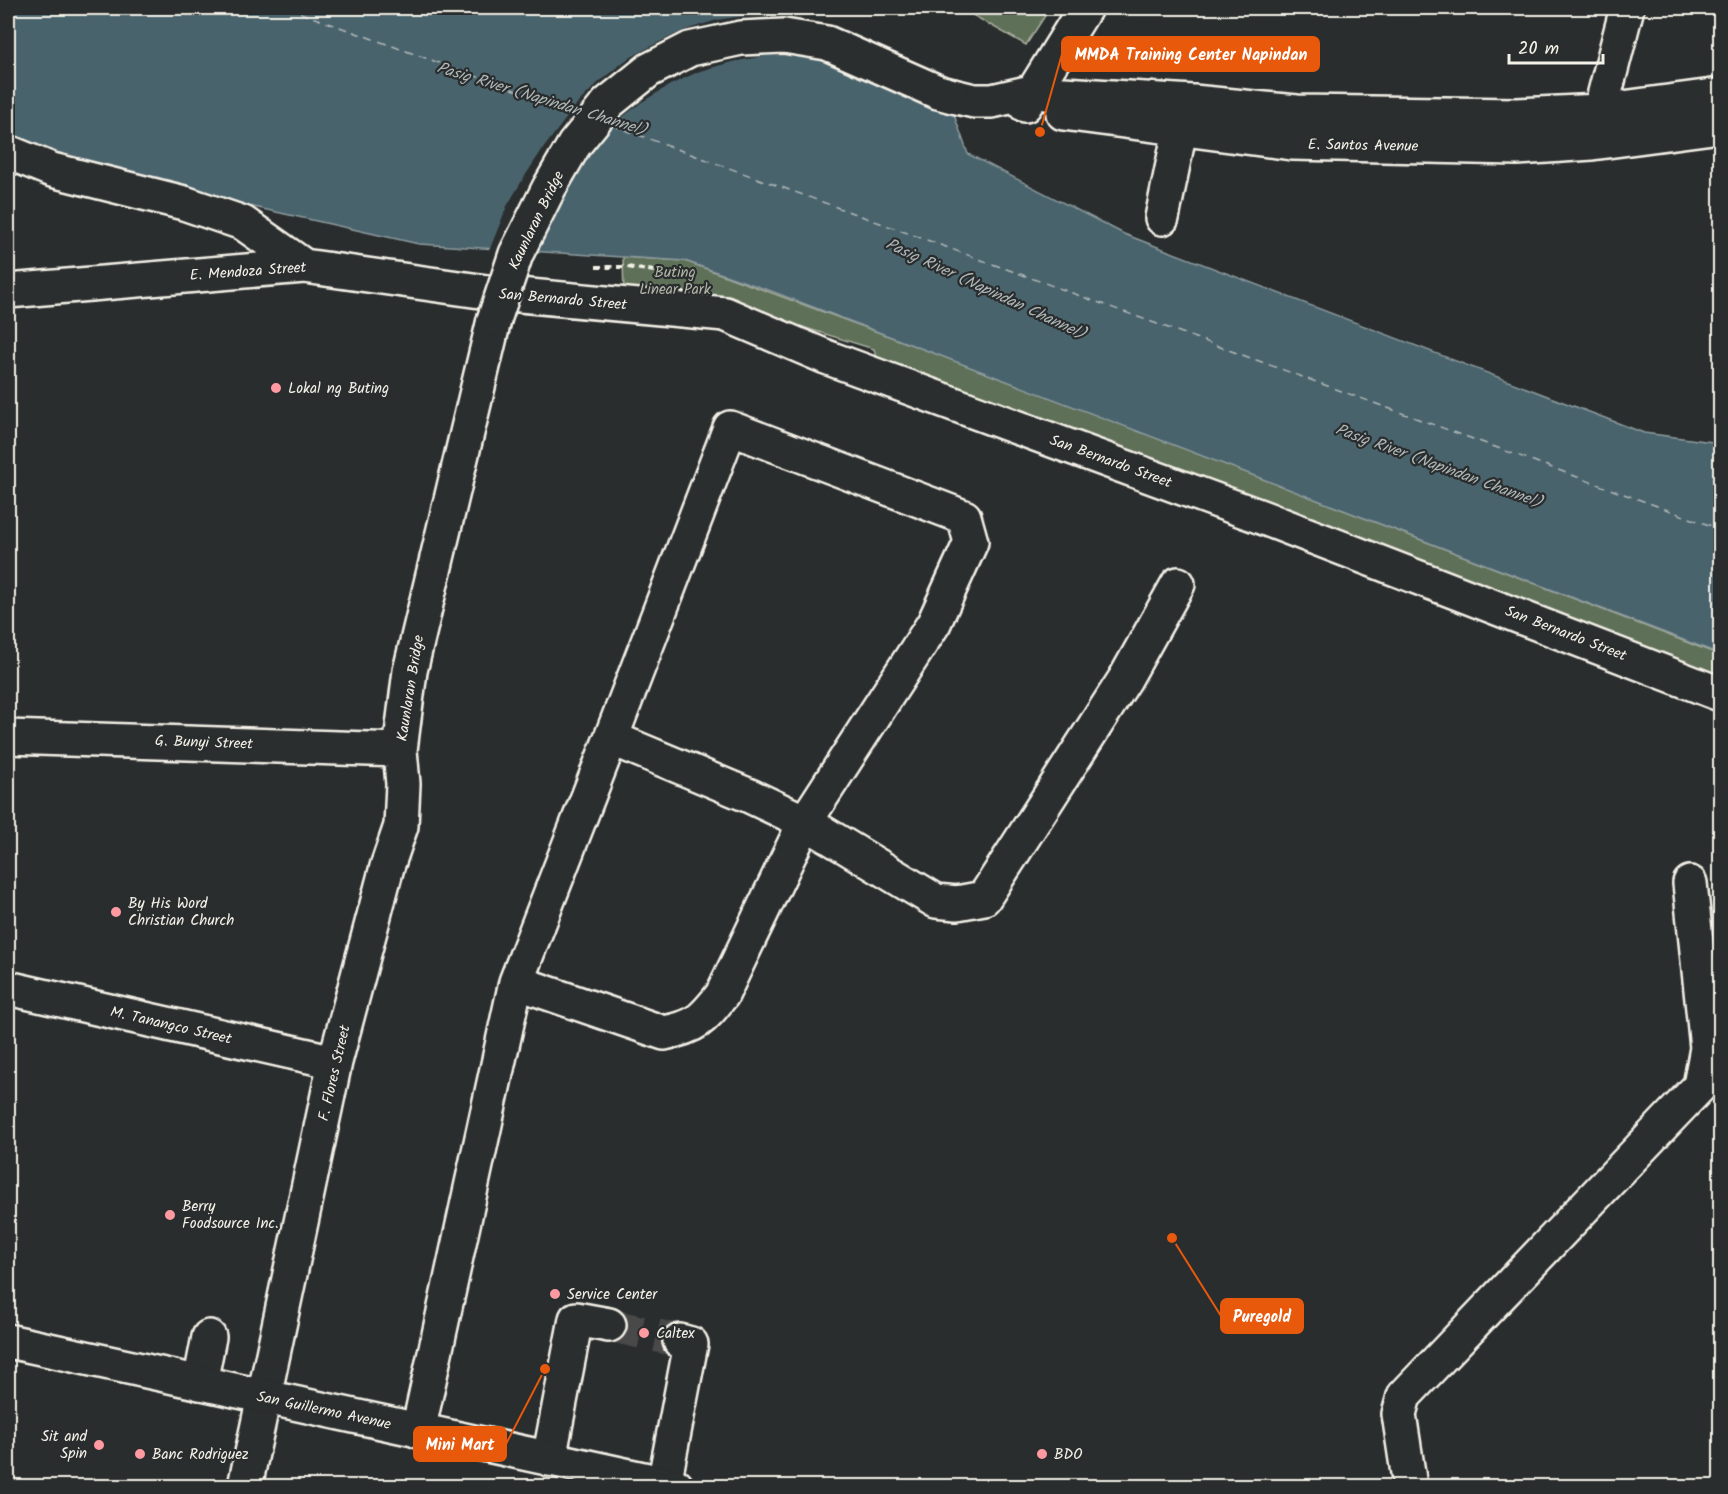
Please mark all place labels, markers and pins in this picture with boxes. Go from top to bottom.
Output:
callout: MMDA Training Center Napindan [1062,37,1319,71]
place label: Lokal ng Buting [288,377,389,401]
marker: Lokal ng Buting [269,381,283,395]
place label: By His Word Christian Church [128,892,234,933]
marker: By His Word Christian Church [109,905,123,919]
place label: Berry Foodsource Inc. [182,1195,279,1236]
marker: Berry Foodsource Inc. [163,1208,177,1222]
place label: Service Center [567,1283,658,1307]
marker: Service Center [548,1287,562,1301]
callout: Puregold [1221,1299,1303,1333]
place label: Caltex [656,1322,695,1346]
marker: Caltex [637,1326,651,1340]
place label: Sit and Spin [41,1425,88,1466]
callout: Mini Mart [414,1427,506,1461]
marker: Sit and Spin [92,1438,106,1452]
place label: Banc Rodriguez [152,1443,249,1467]
place label: BDO [1054,1443,1082,1467]
marker: Banc Rodriguez [133,1447,147,1461]
marker: BDO [1035,1447,1049,1461]

